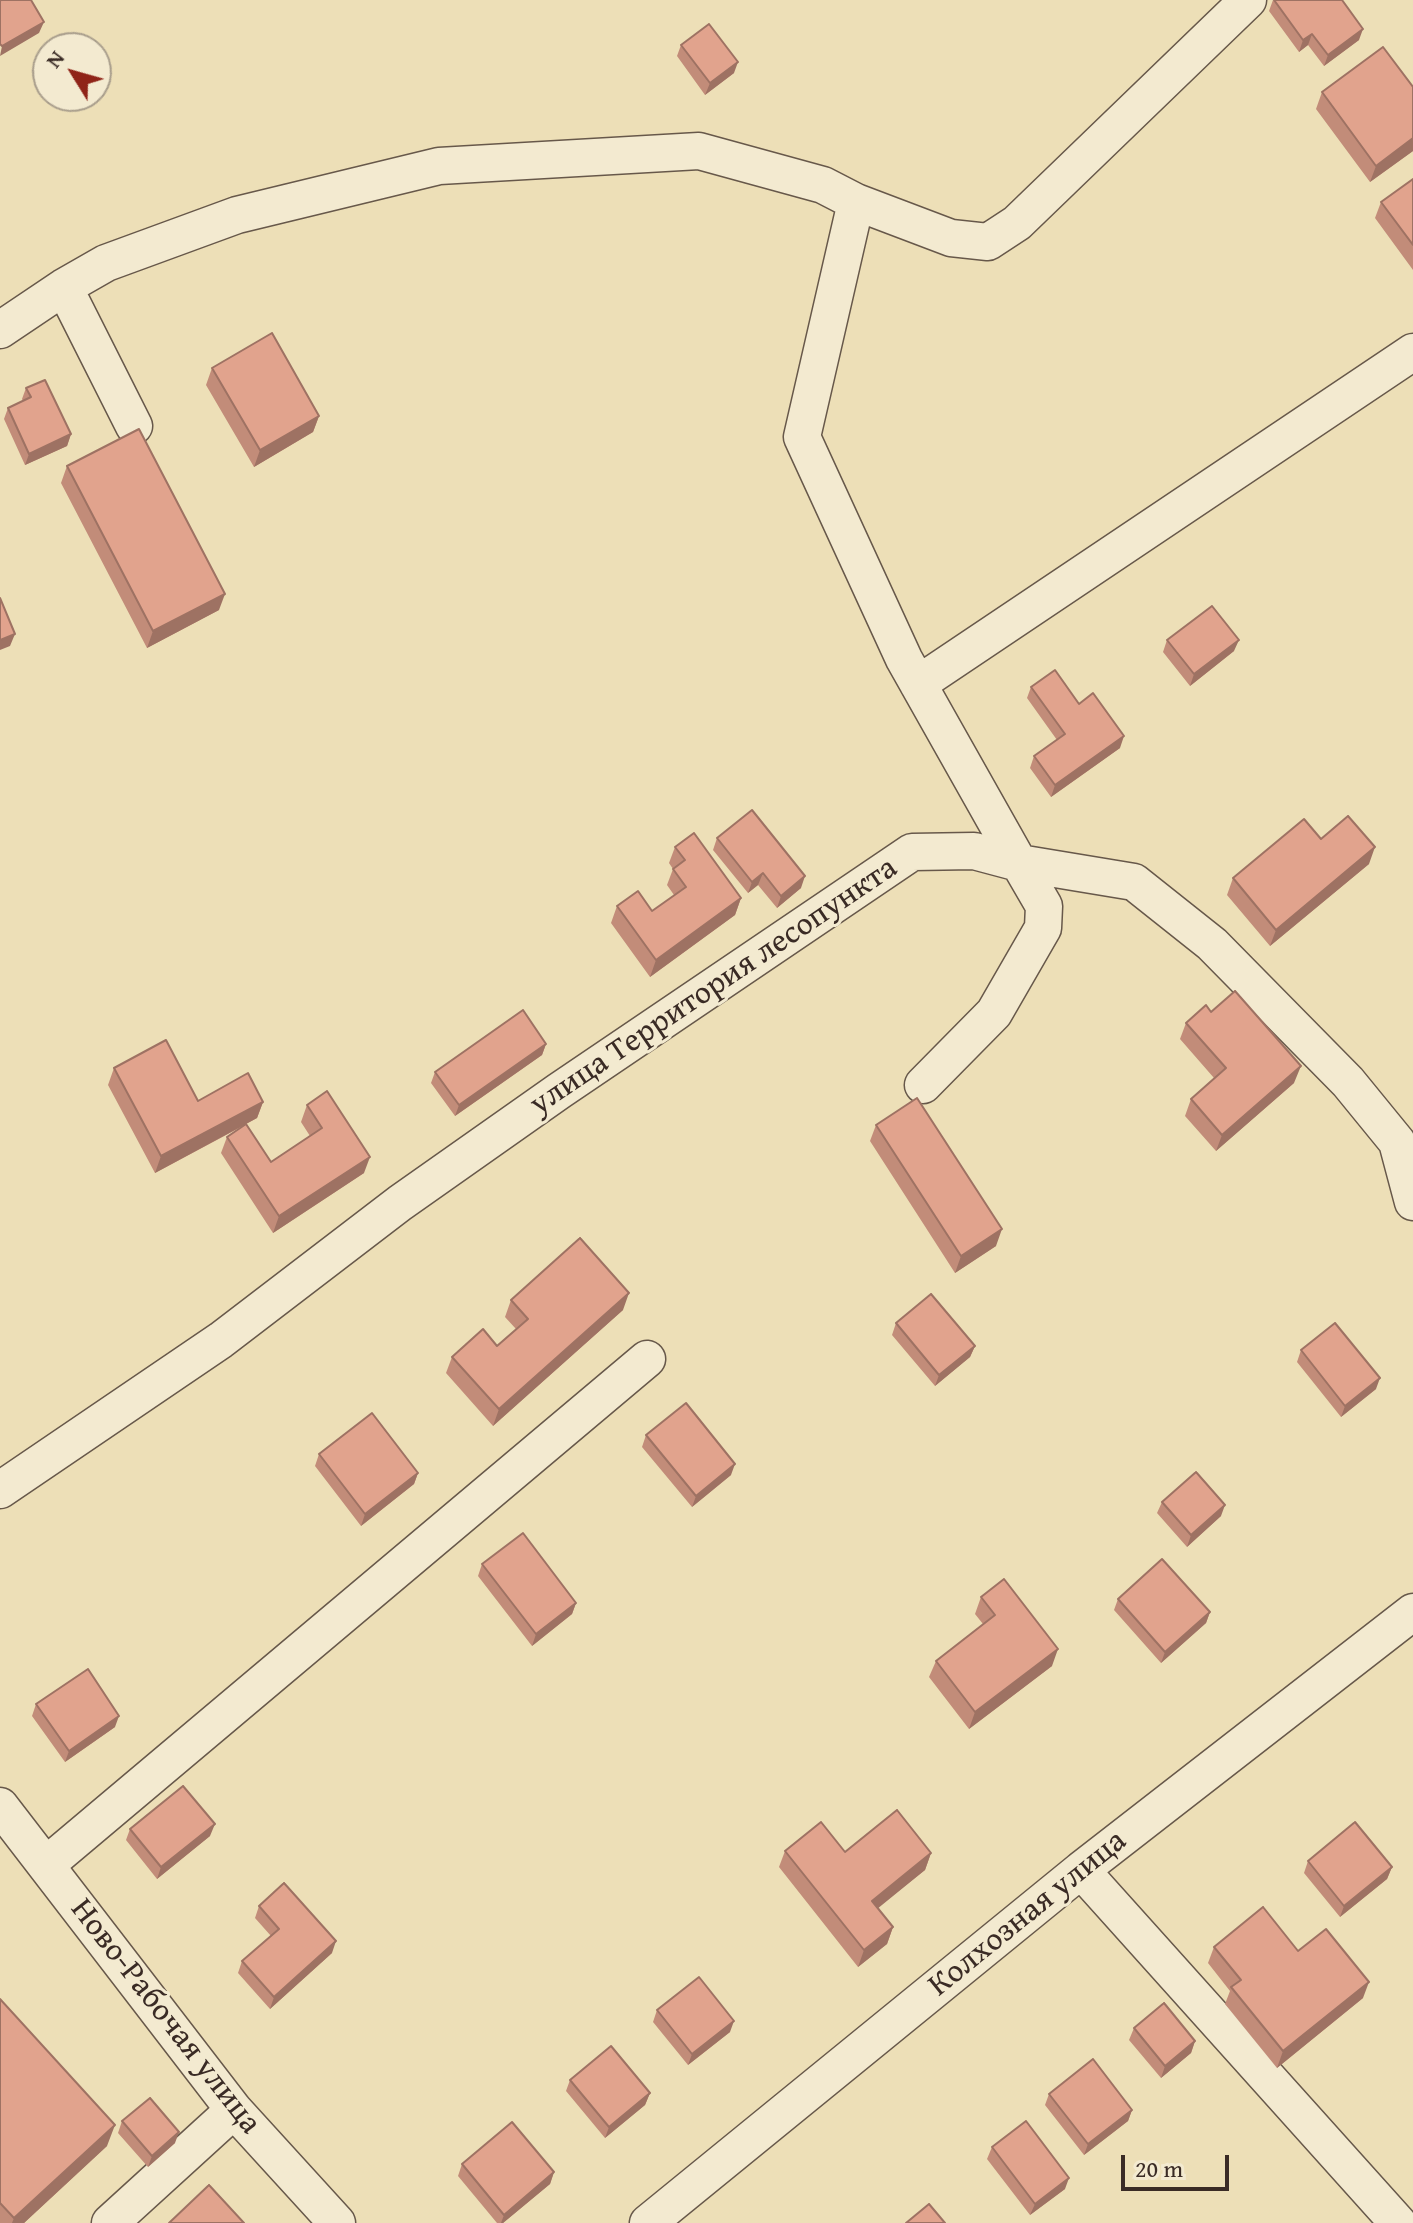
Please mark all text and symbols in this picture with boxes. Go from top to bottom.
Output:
north arrow [32,32,112,112]
text: N [37,43,72,74]
street label: улица Территория лесопункта [523,850,905,1124]
street label: Колхозная улица [921,1822,1135,2006]
street label: Ново-Рабочая улица [61,1892,269,2142]
scale bar [1125,2139,1233,2189]
text: 20 m [1135,2151,1183,2186]

